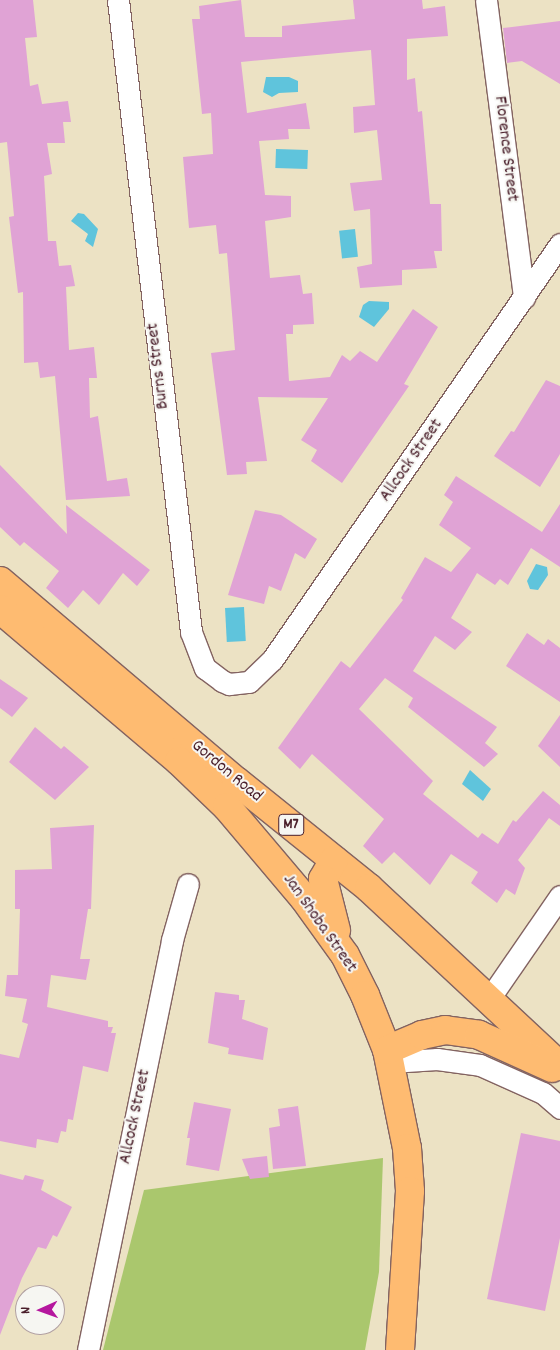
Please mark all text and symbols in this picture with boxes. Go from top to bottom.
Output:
street label: Florence Street [488,95,522,203]
street label: Burns Street [143,322,175,410]
street label: Allcock Street [376,415,448,507]
street label: Gordon Road [186,736,266,808]
road number: M7 [277,812,305,838]
street label: Jan Shoba Street [277,870,361,978]
street label: Allcock Street [115,1068,157,1166]
north arrow [15,1285,65,1335]
text: N [16,1307,36,1314]

